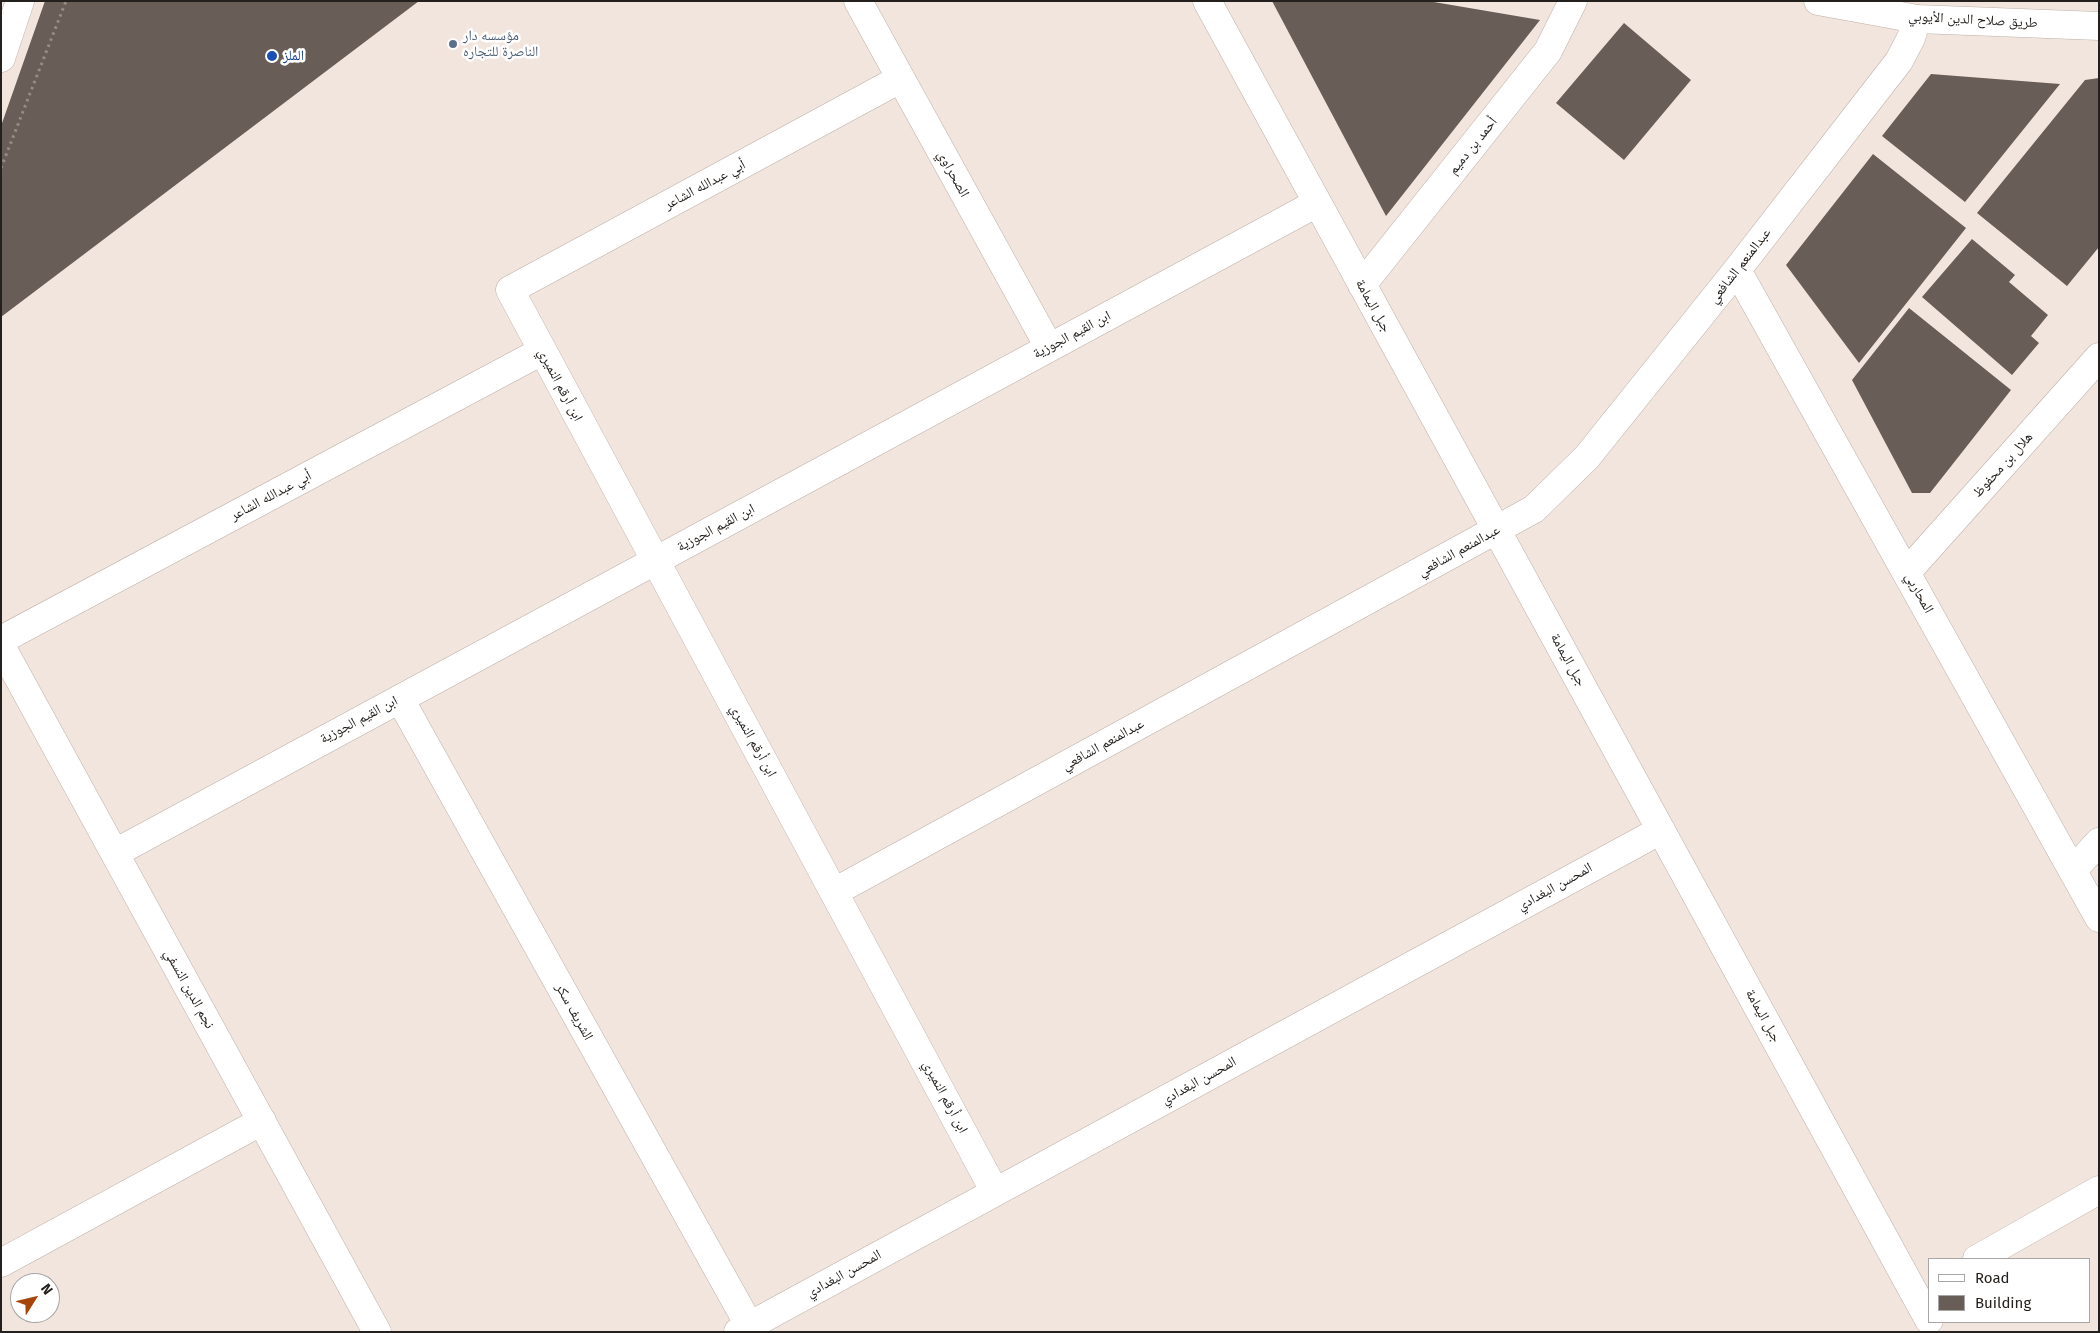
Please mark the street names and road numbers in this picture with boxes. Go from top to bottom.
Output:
street label: طريق صلاح الدين الأيوبي [1908,8,2038,32]
street label: أحمد بن دميم [1445,114,1501,178]
street label: الصحراوي [933,148,973,200]
street label: أبي عبدالله الشاعر [661,156,749,214]
street label: عبدالمنعم الشافعي [1705,225,1775,307]
street label: جبل اليمامة [1352,276,1394,336]
street label: ابن القيم الجوزية [1030,307,1114,363]
street label: ابن أرقم النميري [534,346,586,424]
street label: هلال بن محفوظ [1969,429,2037,501]
street label: أبي عبدالله الشاعر [227,467,315,525]
street label: ابن القيم الجوزية [674,500,758,556]
street label: عبدالمنعم الشافعي [1415,522,1503,580]
street label: المحاربي [1901,570,1937,616]
street label: جبل اليمامة [1547,630,1589,690]
street label: ابن القيم الجوزية [317,692,401,748]
street label: ابن أرقم النميري [726,702,780,780]
street label: عبدالمنعم الشافعي [1059,716,1147,774]
street label: المحسن البغدادي [1515,859,1595,915]
street label: نجم الدين النسفي [160,946,218,1032]
street label: الشريف سكر [552,981,596,1043]
street label: جبل اليمامة [1742,986,1784,1046]
street label: المحسن البغدادي [1159,1053,1239,1109]
street label: ابن أرقم النميري [919,1058,971,1136]
street label: المحسن البغدادي [804,1246,884,1302]

